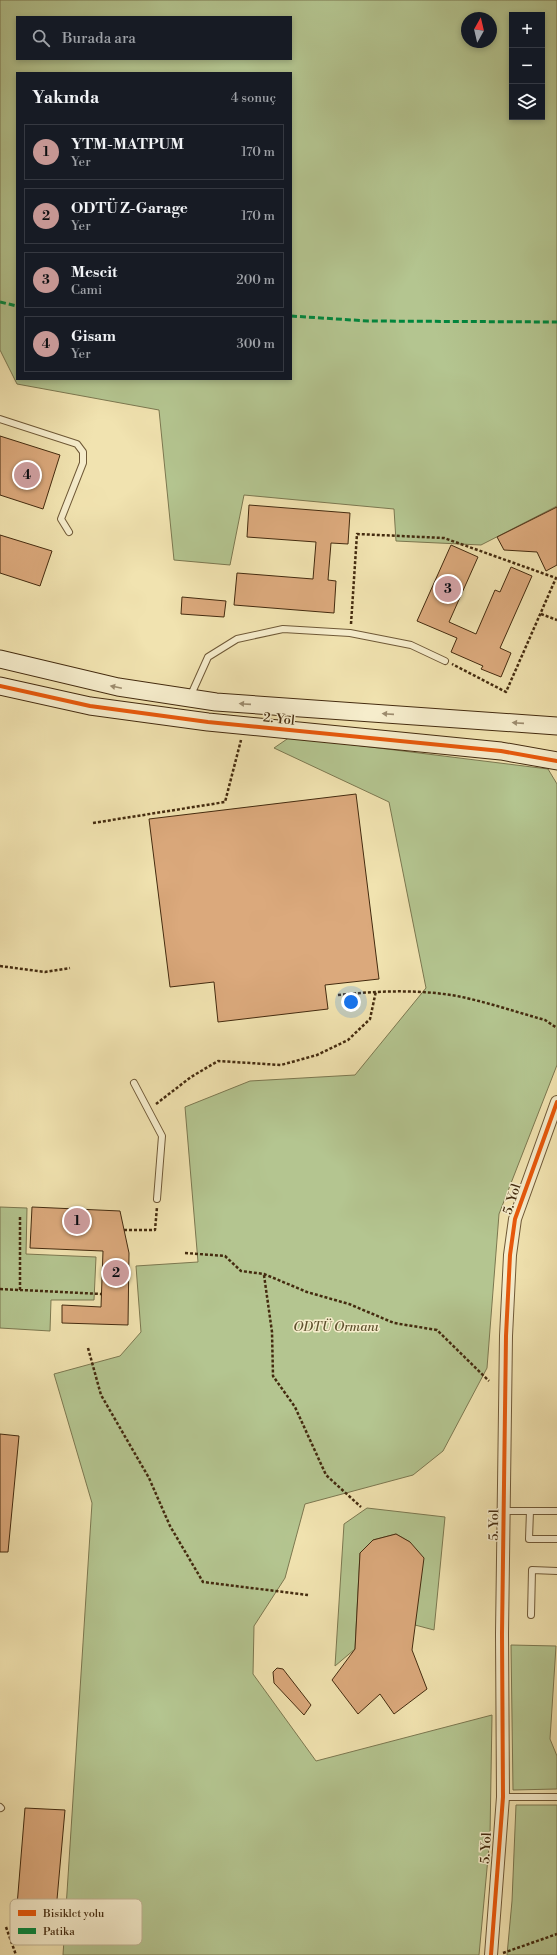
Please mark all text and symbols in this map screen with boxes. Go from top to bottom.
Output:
north arrow [461,12,497,48]
map controls [509,12,545,120]
button: + [509,12,545,48]
search box [16,16,292,60]
icon: search [30,27,52,49]
text: Burada ara [62,29,136,48]
button: − [509,48,545,84]
button: layers [509,84,545,120]
text: Yakında [32,87,99,109]
text: 4 sonuç [231,90,276,106]
text: YTM-MATPUM [71,135,184,154]
text: 1 [43,144,49,160]
text: 170 m [241,144,275,160]
text: Yer [71,154,91,170]
text: ODTÜ Z-Garage [71,199,188,218]
text: 2 [42,208,50,224]
text: 170 m [241,208,275,224]
text: Yer [71,218,91,234]
text: Mescit [71,263,117,282]
text: 3 [42,272,50,288]
text: 200 m [236,272,275,288]
text: Cami [71,282,102,298]
text: Gisam [71,327,116,346]
text: 4 [42,336,50,352]
text: 300 m [237,336,275,352]
text: Yer [71,346,91,362]
pin: 4 [14,460,40,490]
pin: 3 [435,574,461,604]
one-way arrow [110,683,122,689]
one-way arrow [239,701,251,708]
street label: 2. Yol [262,709,296,729]
one-way arrow [382,711,394,718]
one-way arrow [512,720,524,727]
your location [341,992,361,1012]
street label: 5. Yol [500,1181,525,1216]
pin: 1 [64,1206,90,1236]
pin: 2 [103,1258,129,1288]
park label: ODTÜ Ormanı [293,1318,380,1335]
street label: 5. Yol [486,1509,502,1541]
street label: 5. Yol [477,1832,495,1864]
legend [10,1899,142,1945]
text: Bisiklet yolu [42,1907,105,1921]
text: Patika [43,1925,75,1939]

